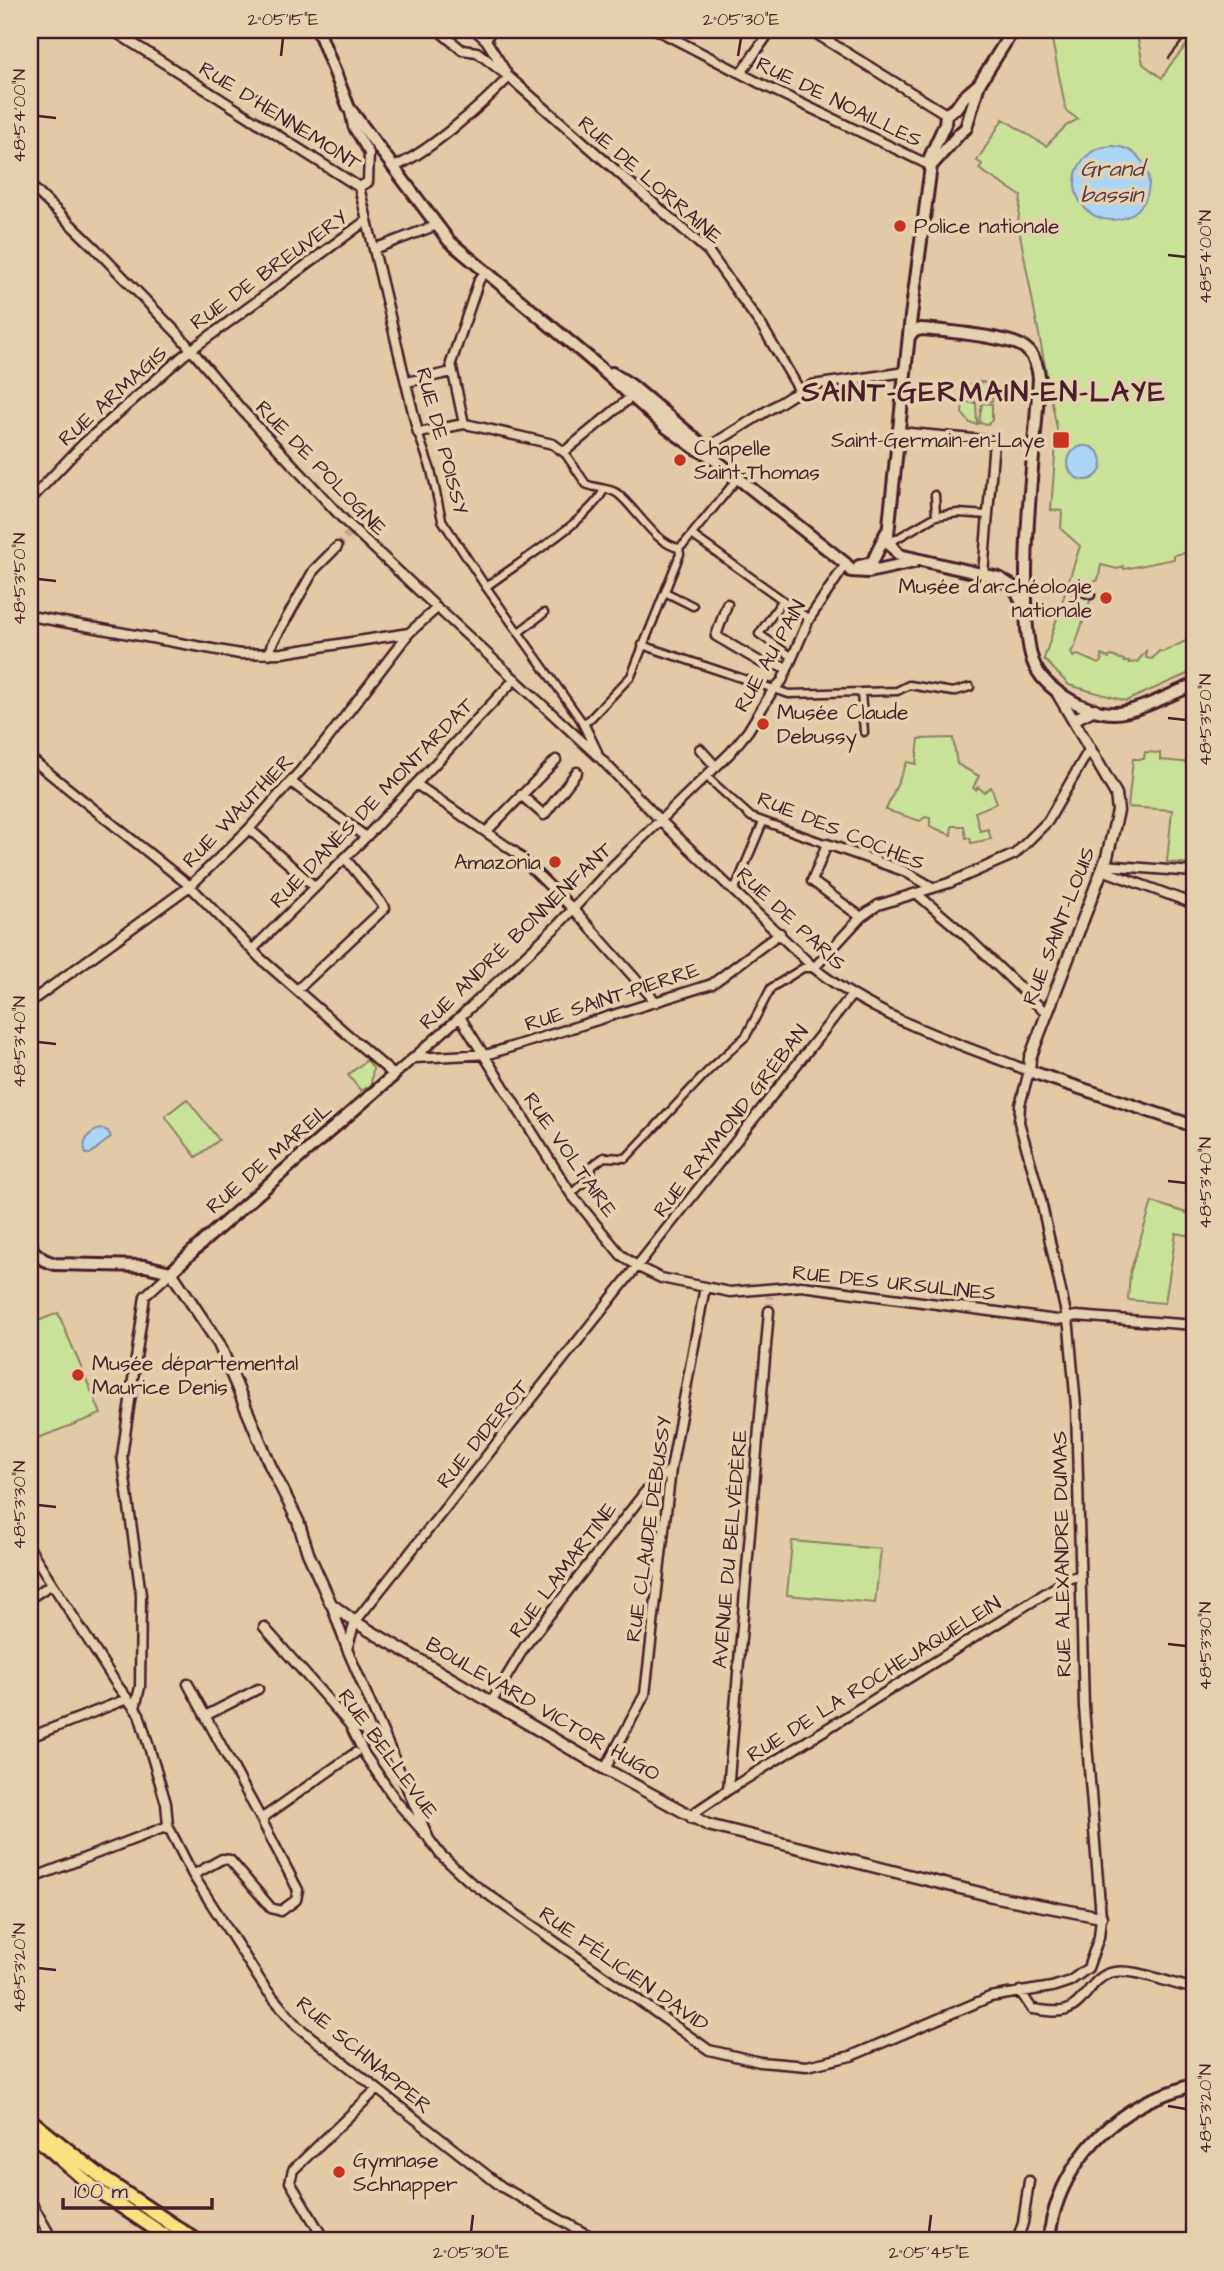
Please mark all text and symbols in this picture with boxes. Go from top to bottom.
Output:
text: 2°05'15"E [247,7,319,32]
text: 2°05'30"E [703,7,780,32]
street label: RUE DE NOAILLES [751,49,927,155]
street label: RUE D'HENNEMONT [193,54,367,178]
text: 48°54'00"N [7,69,32,163]
street label: RUE DE LORRAINE [571,109,729,251]
water label: Grand bassin [1080,153,1148,211]
street label: RUE DE BREUVERY [184,203,354,337]
text: 48°54'00"N [1193,210,1218,304]
place label: Police nationale [914,212,1059,241]
marker: Police nationale [892,218,908,234]
street label: RUE ARMAGIS [52,339,174,453]
street label: RUE DE POISSY [408,364,476,518]
district label: SAINT-GERMAIN-EN-LAYE [800,373,1167,412]
street label: RUE DE POLOGNE [249,394,394,543]
place label: Saint-Germain-en-Laye [831,426,1045,457]
marker: Saint-Germain-en-Laye [1051,430,1071,450]
place label: Chapelle Saint-Thomas [694,434,820,487]
marker: Chapelle Saint-Thomas [672,452,688,468]
text: 48°53'50"N [7,533,32,625]
place label: Musée d’archéologie nationale [899,572,1092,625]
marker: Musée d’archéologie nationale [1098,590,1114,606]
street label: RUE AU PAIN [727,595,813,717]
text: 48°53'50"N [1193,674,1218,766]
street label: RUE DANÈS DE MONTARDAT [263,691,481,915]
place label: Musée Claude Debussy [777,698,908,753]
marker: Musée Claude Debussy [755,716,771,732]
street label: RUE WAUTHIER [176,747,300,875]
street label: RUE DES COCHES [753,784,929,878]
street label: RUE ANDRÉ BONNENFANT [413,835,620,1036]
street label: RUE SAINT-LOUIS [1015,843,1103,1009]
place label: Amazonia [454,848,541,877]
marker: Amazonia [547,854,563,870]
street label: RUE DE PARIS [730,860,852,978]
street label: RUE SAINT-PIERRE [521,955,704,1039]
text: 48°53'40"N [7,996,32,1088]
street label: RUE RAYMOND GRÉBAN [647,1019,815,1223]
street label: RUE VOLTAIRE [516,1087,624,1224]
street label: RUE DE MAREIL [200,1095,338,1221]
text: 48°53'40"N [1193,1137,1218,1229]
street label: RUE DES URSULINES [791,1258,997,1308]
place label: Musée départemental Maurice Denis [92,1349,298,1402]
marker: Musée départemental Maurice Denis [70,1367,86,1383]
street label: RUE DIDEROT [430,1373,537,1495]
street label: RUE CLAUDE DEBUSSY [619,1414,679,1644]
street label: AVENUE DU BELVÉDÈRE [705,1428,755,1670]
street label: RUE ALEXANDRE DUMAS [1045,1431,1079,1677]
text: 48°53'30"N [7,1461,32,1549]
street label: RUE LAMARTINE [502,1496,624,1644]
street label: RUE DE LA ROCHEJAQUELEIN [741,1589,1007,1769]
text: 48°53'30"N [1193,1602,1218,1690]
street label: BOULEVARD VICTOR HUGO [420,1630,666,1788]
street label: RUE BELLEVUE [331,1683,445,1825]
street label: RUE FÉLICIEN DAVID [533,1899,715,2039]
text: 48°53'20"N [7,1923,32,2013]
street label: RUE SCHNAPPER [290,1989,438,2121]
text: 48°53'20"N [1193,2064,1218,2154]
place label: Gymnase Schnapper [353,2146,458,2200]
marker: Gymnase Schnapper [331,2164,347,2180]
scale bar [63,2166,212,2210]
text: 100 m [74,2177,129,2206]
text: 2°05'30"E [433,2240,510,2265]
text: 2°05'45"E [888,2240,970,2265]

